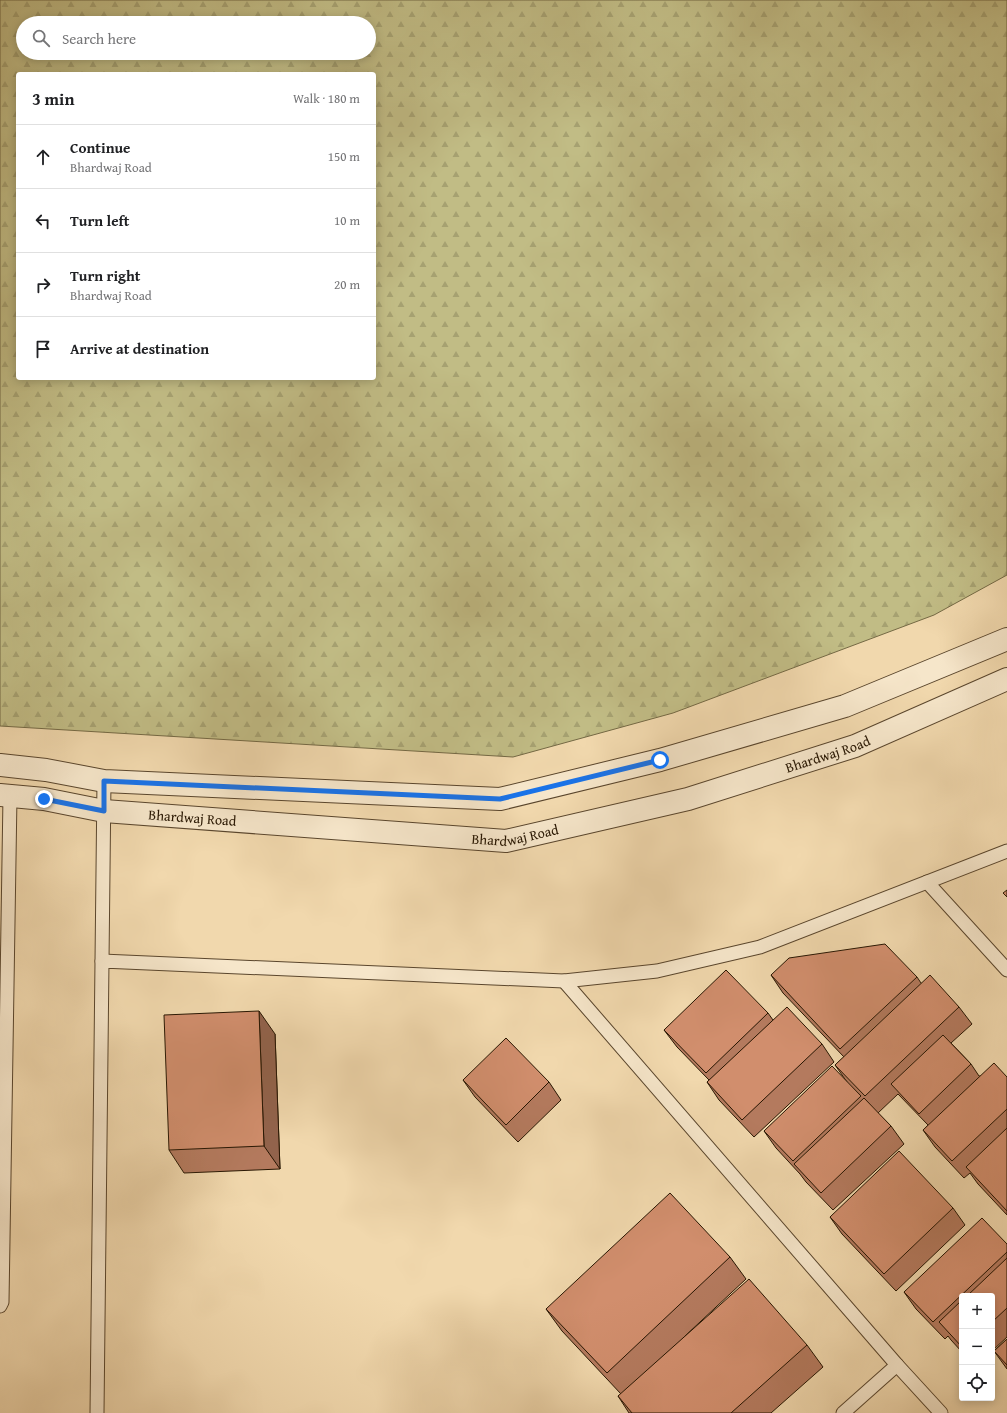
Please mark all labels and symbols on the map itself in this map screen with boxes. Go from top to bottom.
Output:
street label: Bhardwaj Road [783,730,874,777]
route start [651,751,669,769]
route end [35,790,53,808]
street label: Bhardwaj Road [148,804,238,831]
street label: Bhardwaj Road [471,819,561,851]

